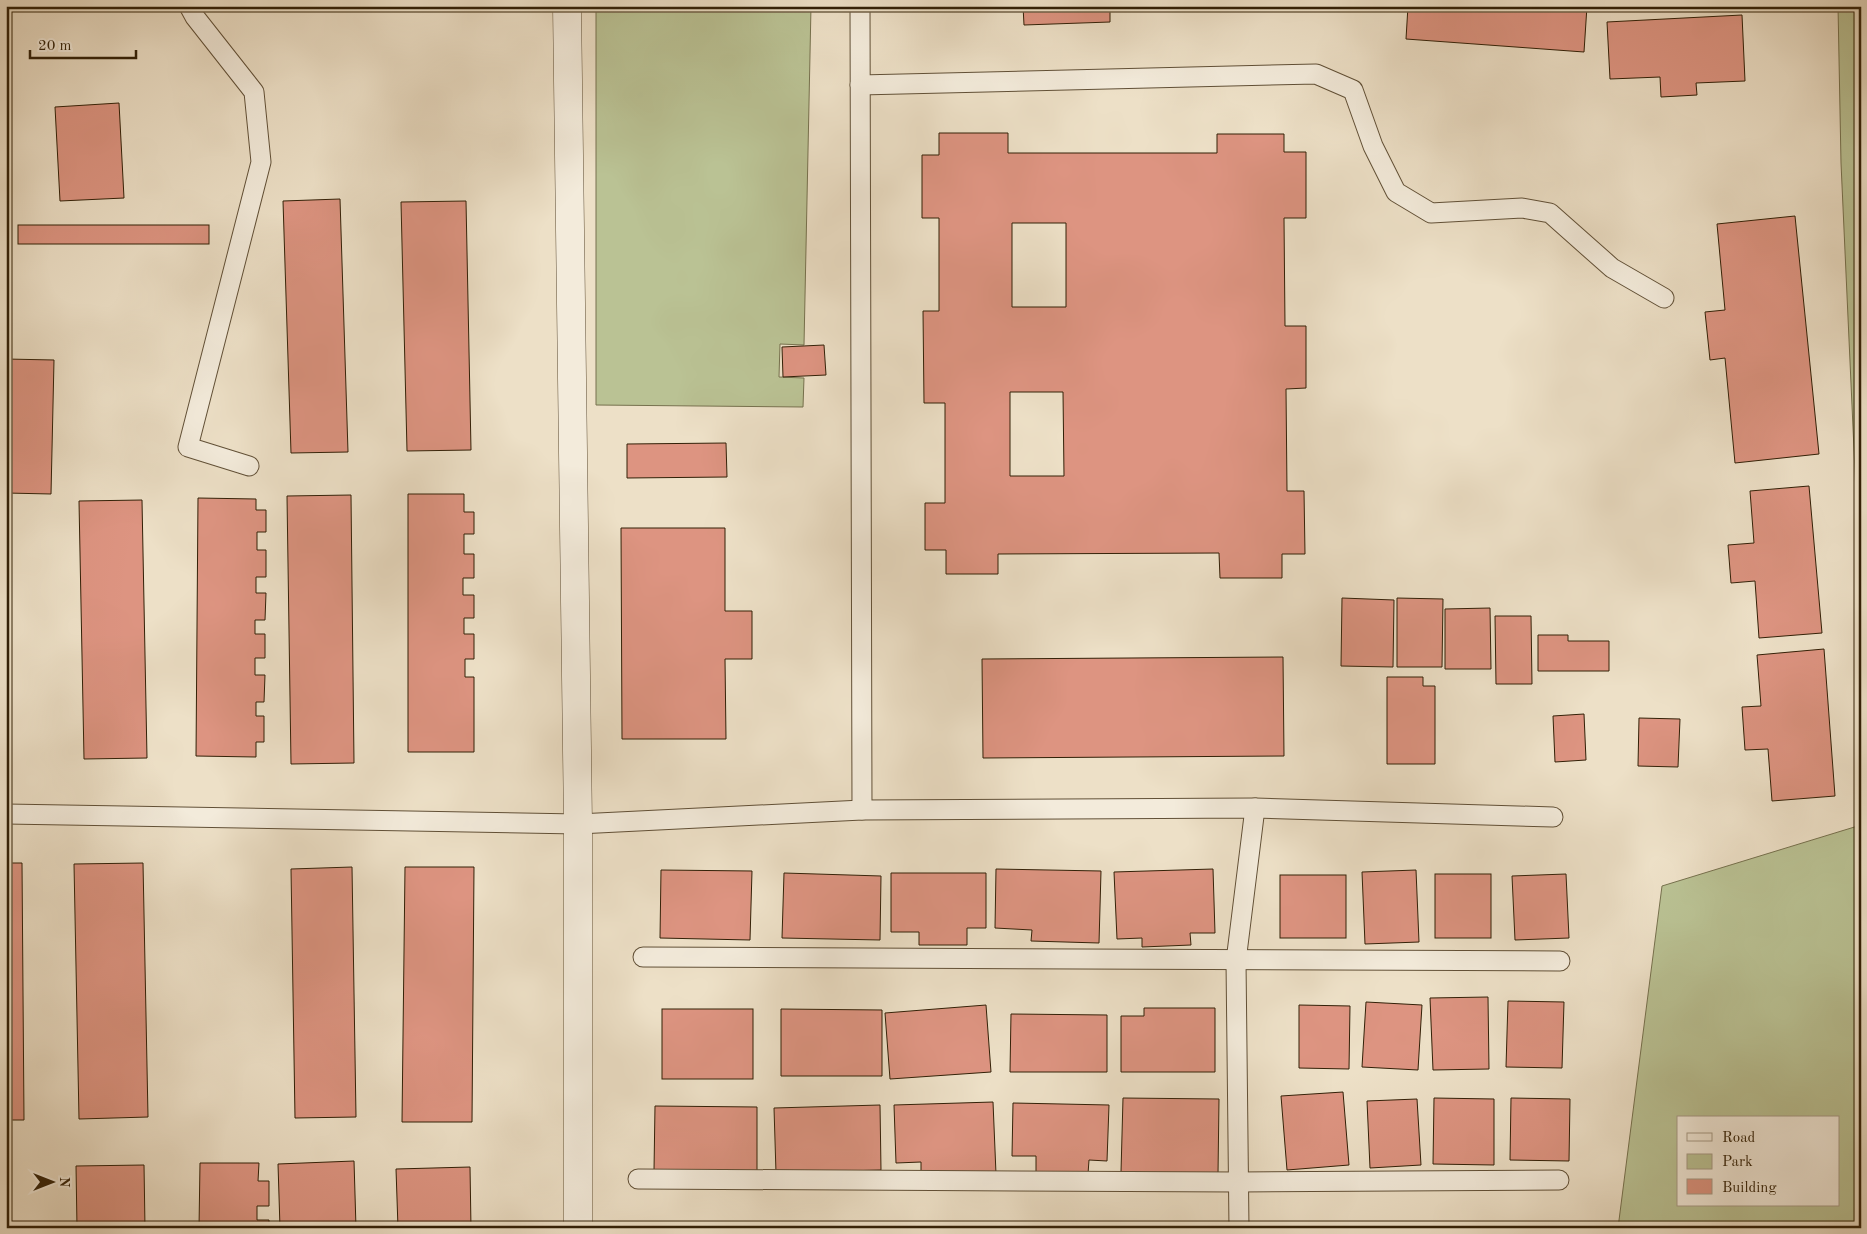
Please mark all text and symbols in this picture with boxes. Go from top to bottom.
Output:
scale bar [30,28,136,60]
text: 20 m [38,39,72,54]
legend [1677,1116,1840,1206]
text: Road [1722,1131,1756,1146]
text: Park [1722,1155,1753,1170]
north arrow [28,1156,78,1206]
text: N [57,1177,71,1188]
text: Building [1722,1181,1777,1196]

